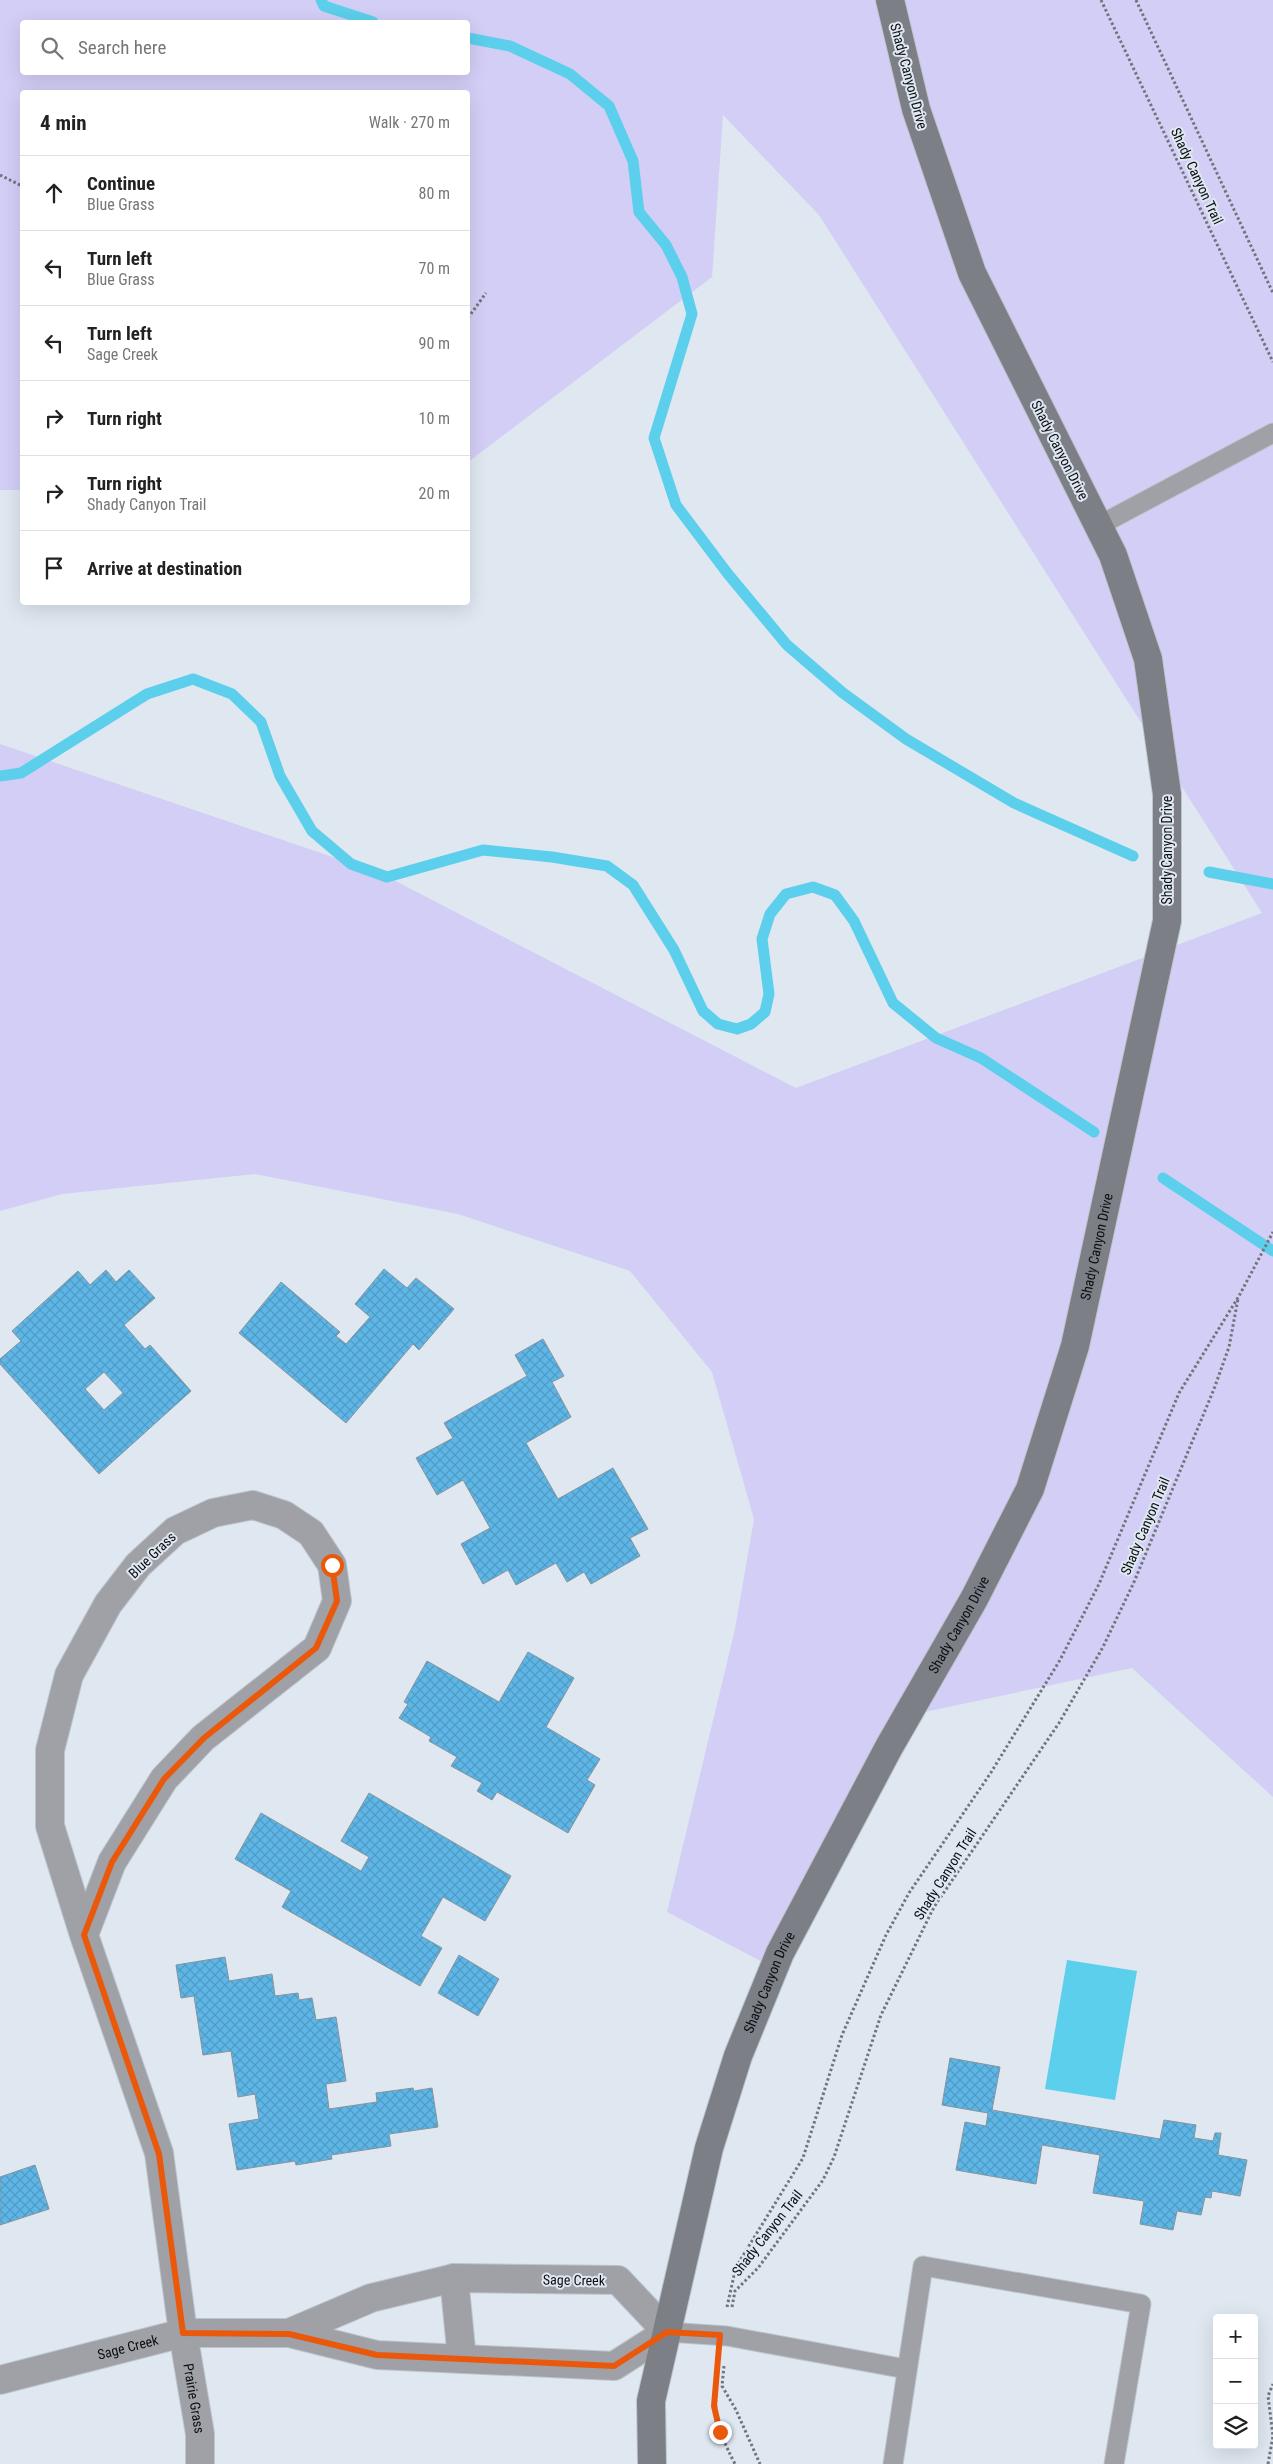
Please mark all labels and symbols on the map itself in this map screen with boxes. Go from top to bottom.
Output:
street label: Shady Canyon Drive [887,21,931,131]
street label: Shady Canyon Trail [1168,125,1226,227]
street label: Shady Canyon Drive [1028,398,1092,502]
street label: Shady Canyon Drive [1159,795,1175,904]
street label: Shady Canyon Drive [1077,1191,1116,1302]
street label: Shady Canyon Trail [1117,1475,1173,1577]
street label: Blue Grass [125,1529,179,1581]
route start [321,1554,344,1577]
street label: Shady Canyon Drive [925,1573,992,1676]
street label: Shady Canyon Trail [911,1825,979,1923]
street label: Shady Canyon Drive [740,1928,798,2035]
street label: Shady Canyon Trail [729,2187,805,2279]
street label: Sage Creek [543,2271,606,2289]
street label: Sage Creek [96,2332,161,2363]
street label: Prairie Grass [180,2362,208,2435]
route end [709,2421,732,2444]

